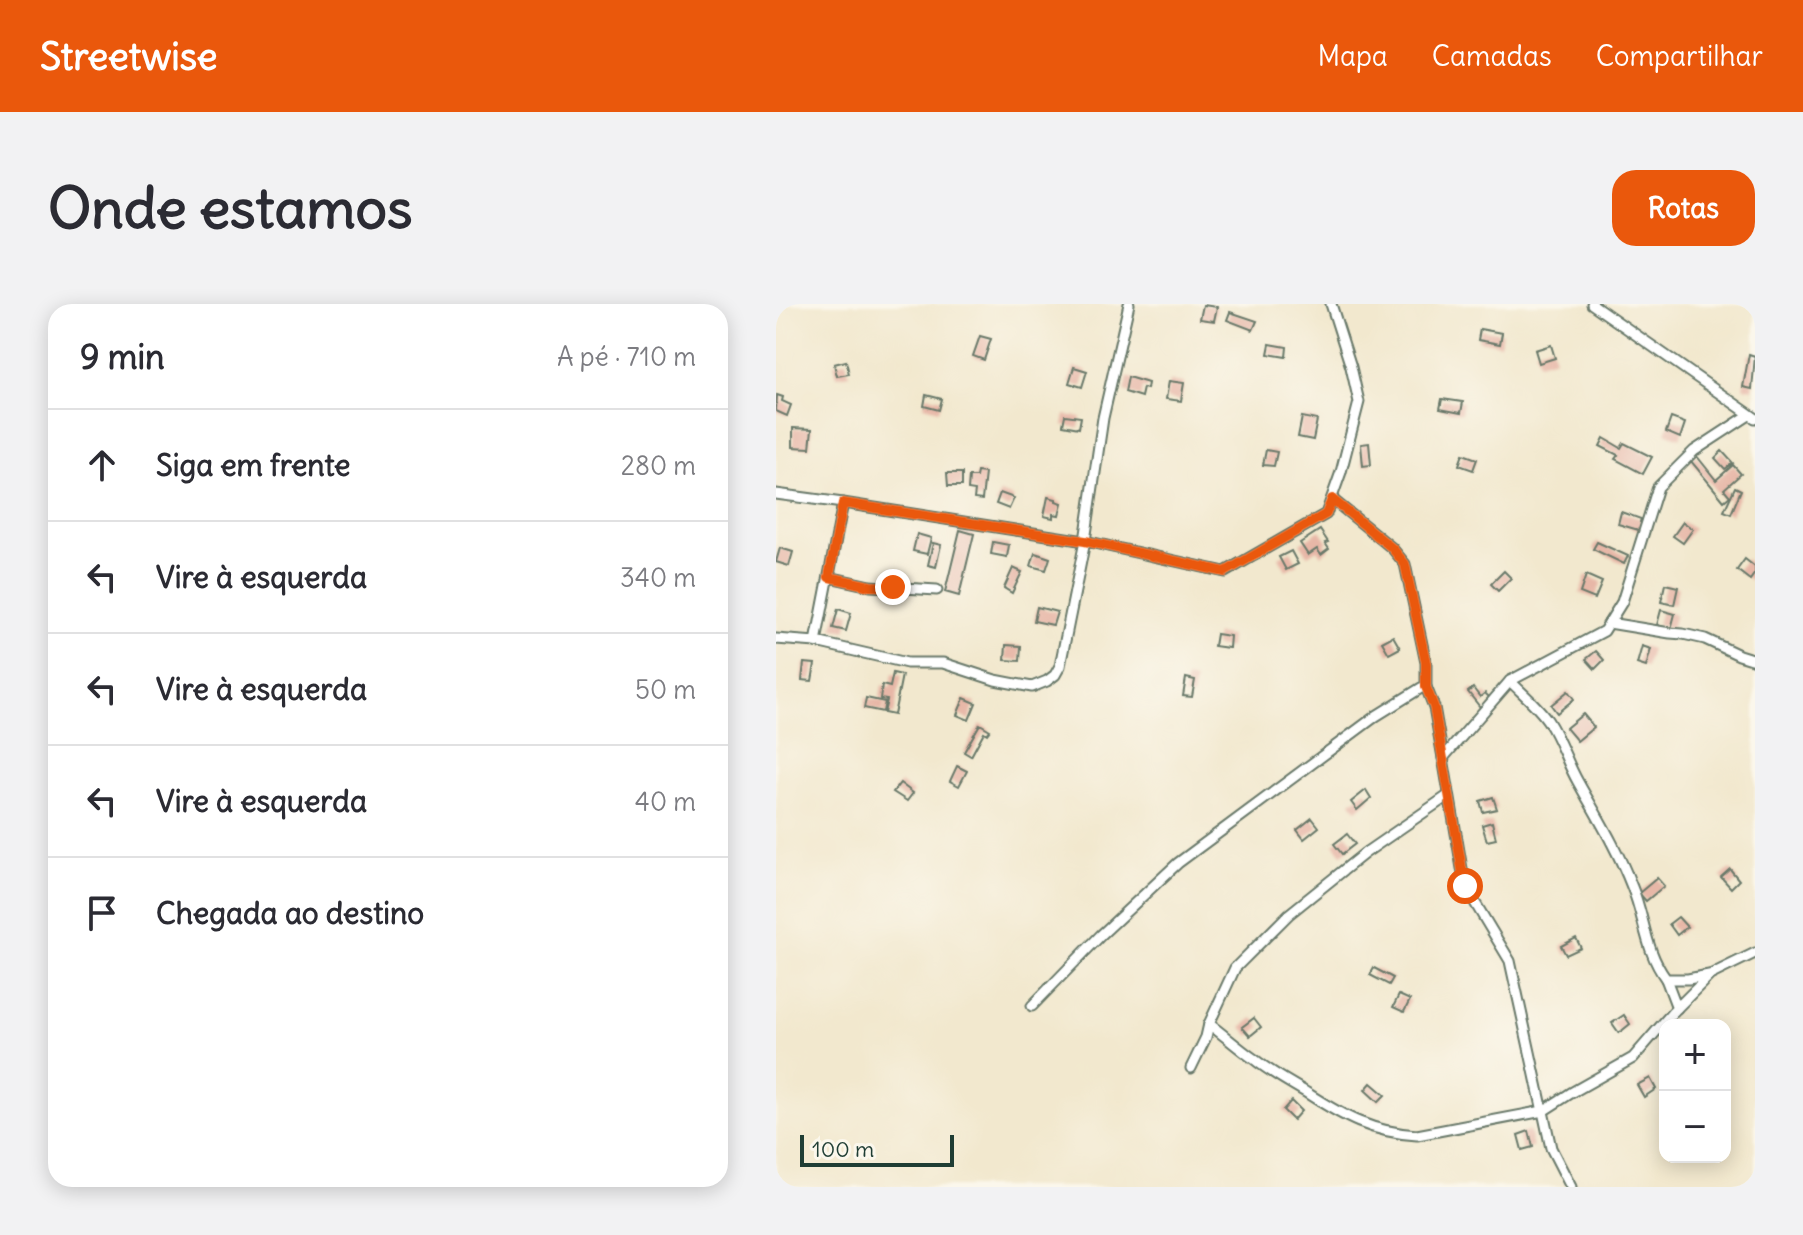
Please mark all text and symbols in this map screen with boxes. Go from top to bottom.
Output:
text: Streetwise [40,33,218,80]
text: Mapa [1317,38,1388,74]
text: Camadas [1432,38,1552,74]
text: Compartilhar [1596,38,1763,74]
button: Rotas [1612,170,1755,246]
text: Onde estamos [48,173,413,243]
text: 9 min [80,335,165,378]
text: A pé · 710 m [557,340,696,373]
icon: ahead [80,443,124,487]
text: Siga em frente [156,446,350,484]
text: 280 m [621,449,696,482]
icon: left [80,555,124,599]
text: Vire à esquerda [156,558,367,596]
text: 340 m [620,561,696,594]
route end [875,569,911,605]
icon: left [80,667,124,711]
text: Vire à esquerda [156,670,367,708]
text: 50 m [635,673,696,706]
icon: left [80,779,124,823]
text: Vire à esquerda [156,782,367,820]
text: 40 m [635,785,696,818]
route start [1447,868,1483,904]
icon: arrive [80,891,124,935]
text: Chegada ao destino [156,894,424,932]
map controls [1659,1019,1731,1163]
button: + [1659,1019,1731,1091]
button: − [1659,1091,1731,1163]
scale bar [800,1131,954,1167]
text: 100 m [812,1135,874,1163]

